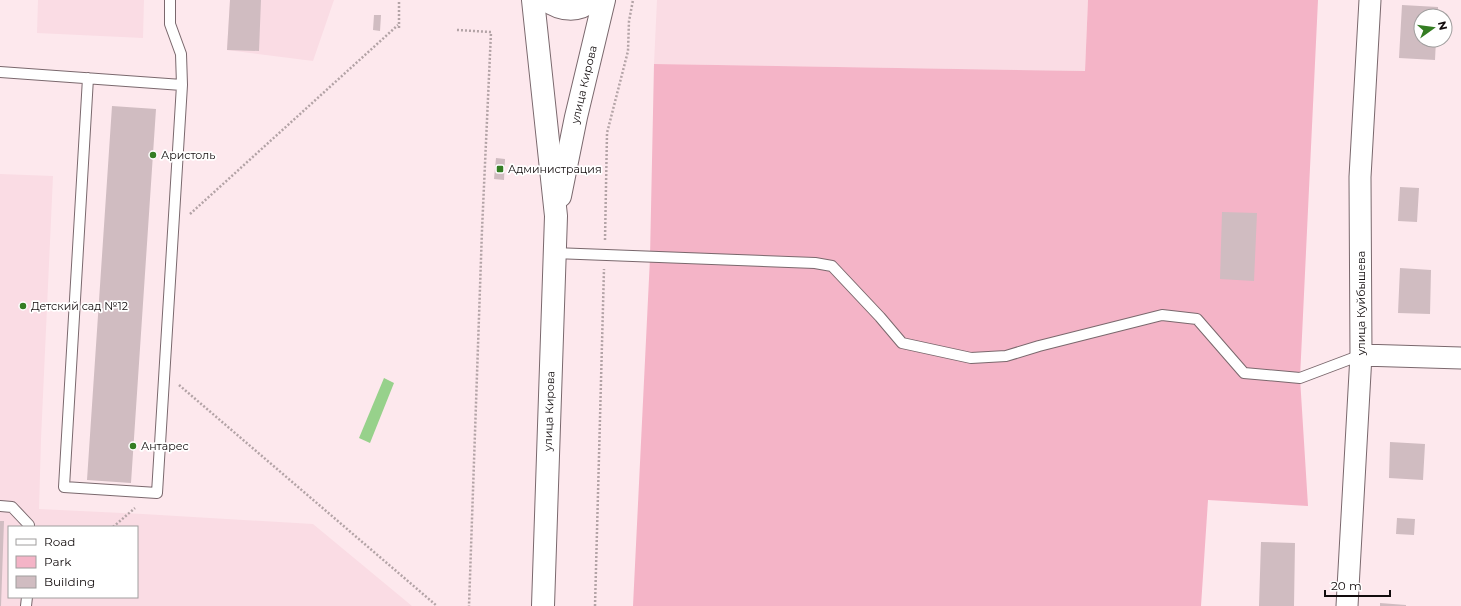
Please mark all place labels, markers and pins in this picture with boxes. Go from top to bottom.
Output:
place label: Аристоль [161,148,215,162]
marker: Аристоль [148,150,158,160]
place label: Администрация [508,162,602,176]
marker: Администрация [495,164,505,174]
place label: Детский сад №12 [31,299,128,313]
marker: Детский сад №12 [18,301,28,311]
place label: Антарес [141,439,189,453]
marker: Антарес [128,441,138,451]

